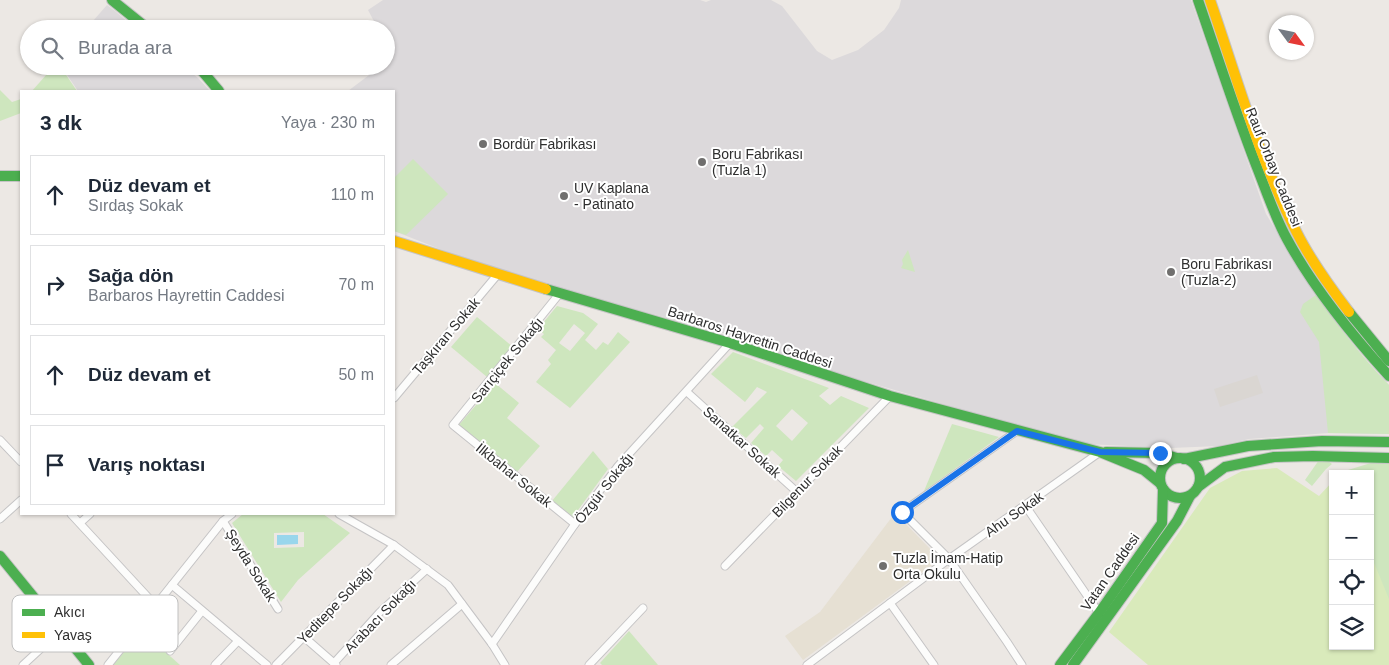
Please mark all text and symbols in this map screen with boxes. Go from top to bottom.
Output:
north arrow [1269,15,1314,60]
search box [20,20,395,75]
icon: search [38,34,66,62]
text: Burada ara [78,37,172,58]
street label: Rauf Orbay Caddesi [1243,105,1305,229]
text: 3 dk [40,111,82,134]
text: Yaya · 230 m [281,114,375,131]
place label: Bordür Fabrikası [493,136,596,152]
marker: Bordür Fabrikası [477,138,489,150]
place label: Boru Fabrikası (Tuzla 1) [712,146,803,178]
marker: Boru Fabrikası (Tuzla 1) [696,156,708,168]
text: Düz devam et [88,175,210,196]
place label: UV Kaplana - Patinato [574,180,649,212]
icon: ahead [41,181,69,209]
text: 110 m [331,186,374,203]
marker: UV Kaplana - Patinato [558,190,570,202]
text: Sırdaş Sokak [88,197,183,214]
place label: Boru Fabrikası (Tuzla-2) [1181,256,1272,288]
text: Sağa dön [88,265,174,286]
marker: Boru Fabrikası (Tuzla-2) [1165,266,1177,278]
icon: right [41,271,69,299]
text: 70 m [338,276,374,293]
text: Barbaros Hayrettin Caddesi [88,287,285,304]
street label: Taşkıran Sokak [409,293,484,378]
street label: Barbaros Hayrettin Caddesi [666,303,834,371]
street label: Sarıçiçek Sokağı [468,314,546,406]
icon: ahead [41,361,69,389]
text: Düz devam et [88,364,210,385]
text: 50 m [338,366,374,383]
street label: Sanatkar Sokak [700,403,785,482]
street label: İlkbahar Sokak [473,439,556,511]
street label: Bilgenur Sokak [769,441,846,520]
route end [1149,442,1172,465]
street label: Özgür Sokağı [571,449,637,527]
icon: arrive [41,451,69,479]
text: Varış noktası [88,454,205,475]
map controls [1329,470,1374,650]
button: + [1329,470,1374,515]
street label: Ahu Sokak [982,487,1047,540]
route start [891,501,914,524]
button: − [1329,515,1374,560]
street label: Şeyda Sokak [222,526,280,605]
street label: Vatan Caddesi [1077,530,1143,614]
place label: Tuzla İmam-Hatip Orta Okulu [893,549,1003,582]
marker: Tuzla İmam-Hatip Orta Okulu [877,560,889,572]
button: locate [1329,560,1374,605]
street label: Yeditepe Sokağı [294,563,376,647]
street label: Arabacı Sokağı [341,576,419,656]
legend [12,595,178,652]
text: Akıcı [54,604,85,620]
button: layers [1329,605,1374,650]
text: Yavaş [54,627,92,643]

